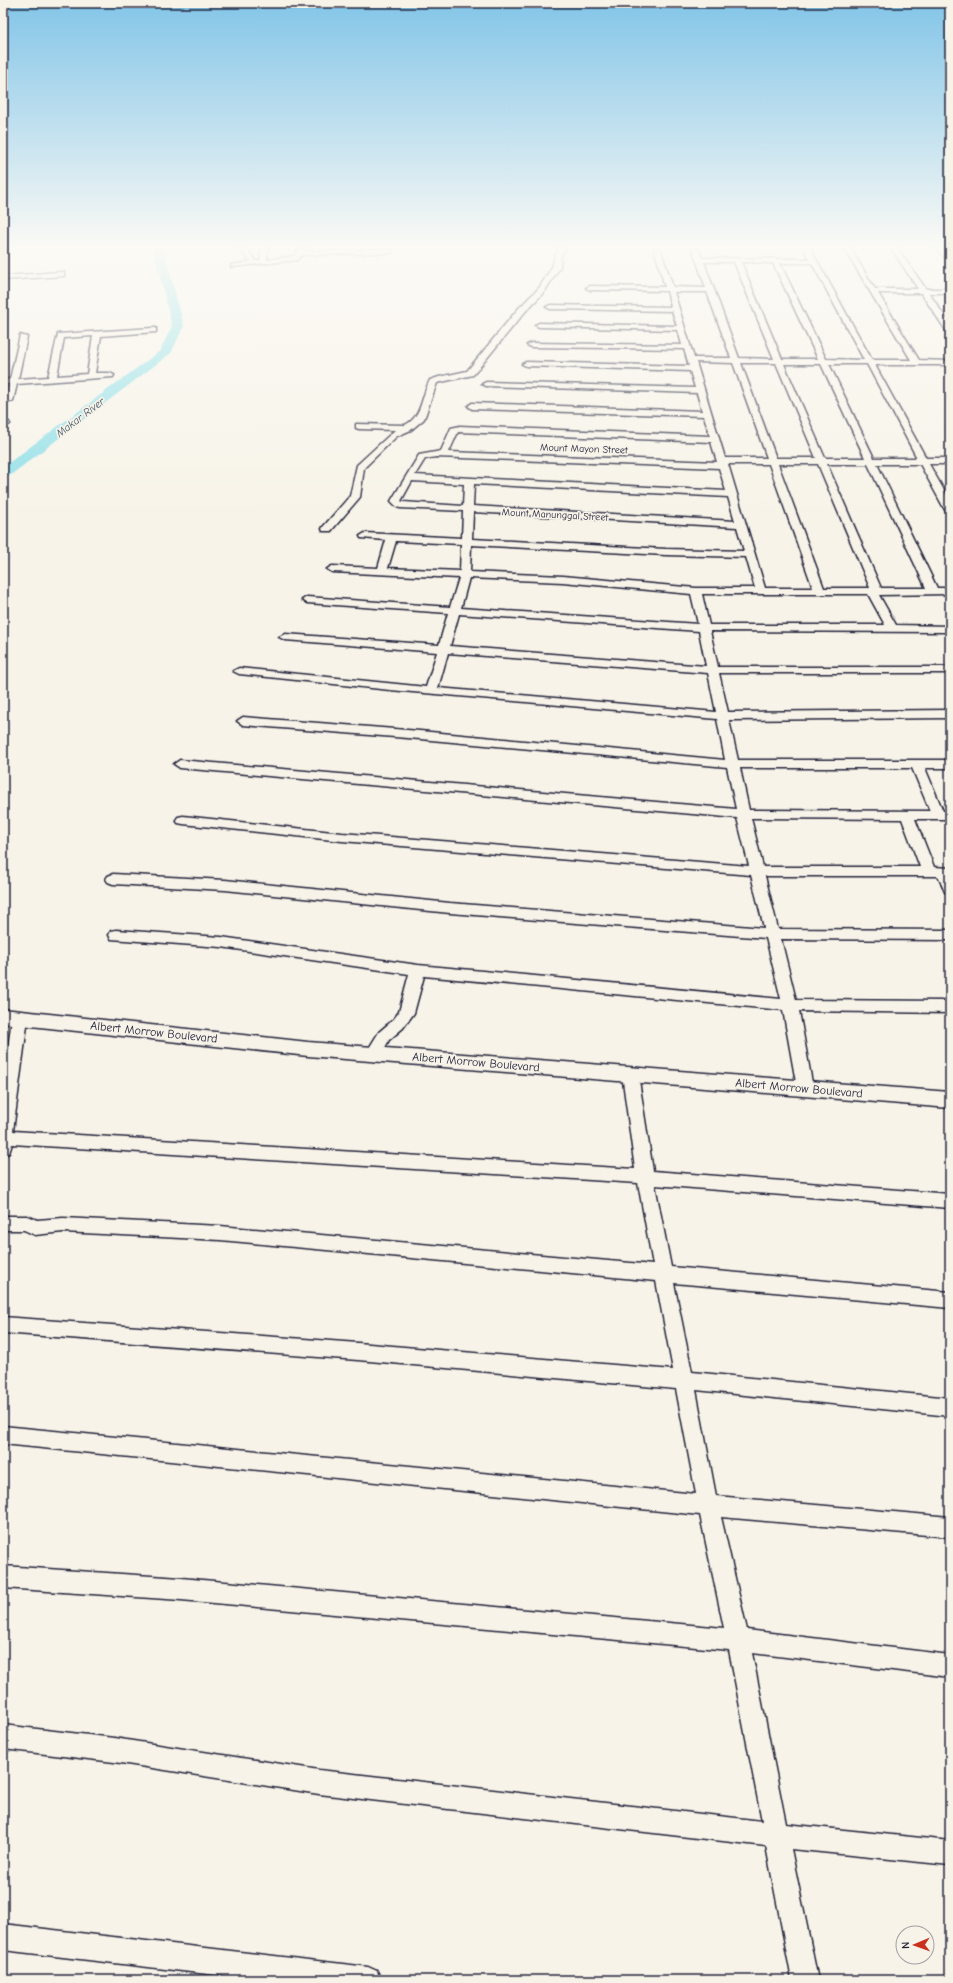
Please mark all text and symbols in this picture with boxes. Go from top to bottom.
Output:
water label: Makar River [53,395,108,440]
street label: Mount Mayon Street [540,441,629,457]
street label: Mount Manunggal Street [501,506,610,524]
street label: Albert Morrow Boulevard [90,1018,218,1046]
street label: Albert Morrow Boulevard [412,1049,540,1075]
street label: Albert Morrow Boulevard [735,1075,863,1101]
north arrow [895,1925,935,1965]
text: N [899,1942,912,1949]

